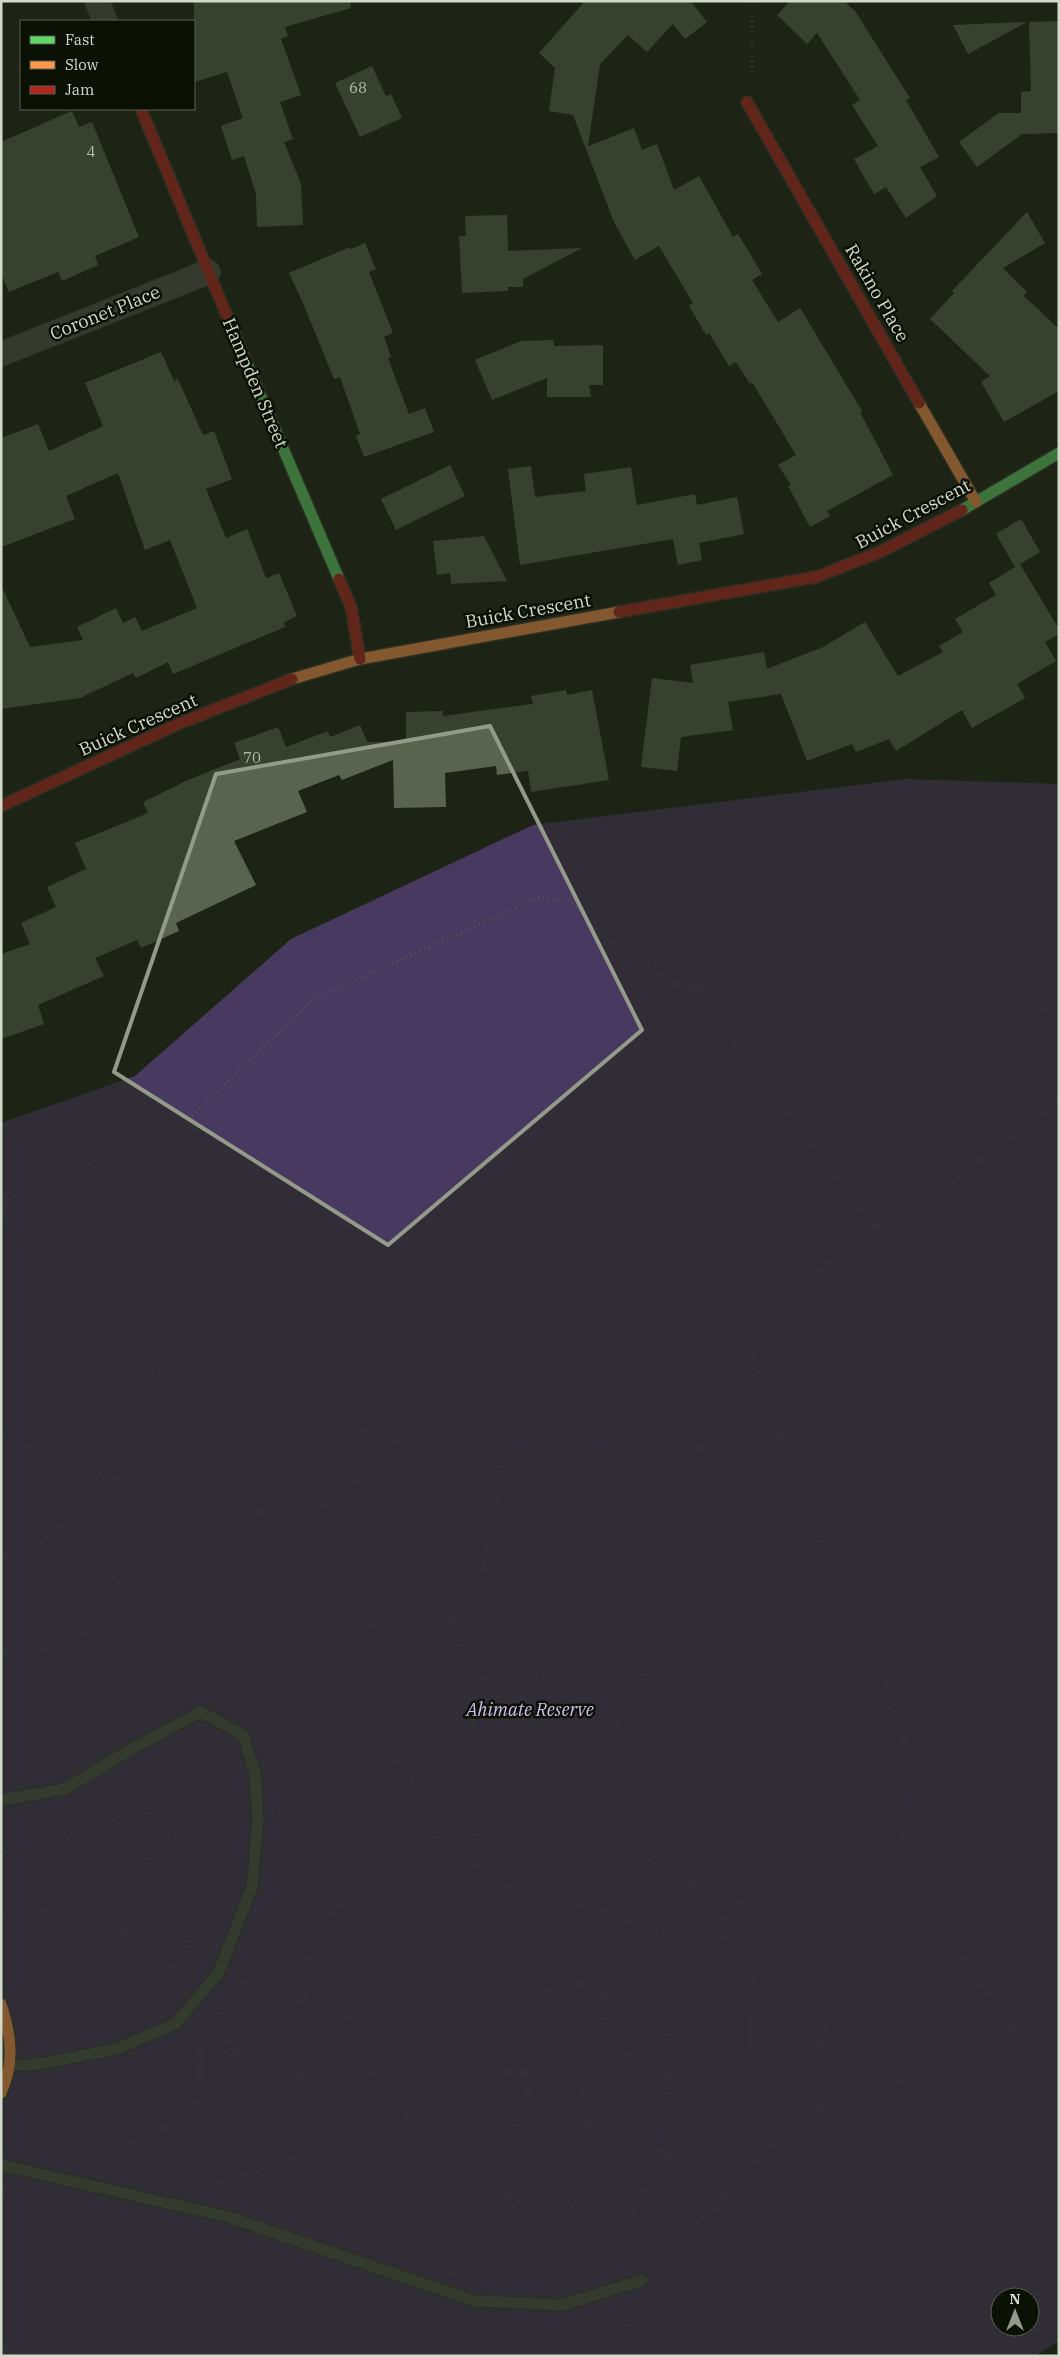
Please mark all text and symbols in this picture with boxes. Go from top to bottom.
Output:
legend [20,20,195,110]
text: Fast [65,30,95,49]
text: Slow [65,55,99,74]
house number: 68 [349,78,367,97]
text: Jam [65,80,94,99]
house number: 4 [86,142,96,161]
street label: Rakino Place [840,240,915,346]
street label: Coronet Place [46,280,163,345]
street label: Hampden Street [218,314,293,451]
street label: Buick Crescent [851,474,974,554]
street label: Buick Crescent [463,588,592,633]
street label: Buick Crescent [75,688,201,761]
house number: 70 [243,748,261,767]
park label: Ahimate Reserve [465,1698,594,1721]
north arrow [990,2287,1040,2337]
text: N [1009,2290,1021,2308]

